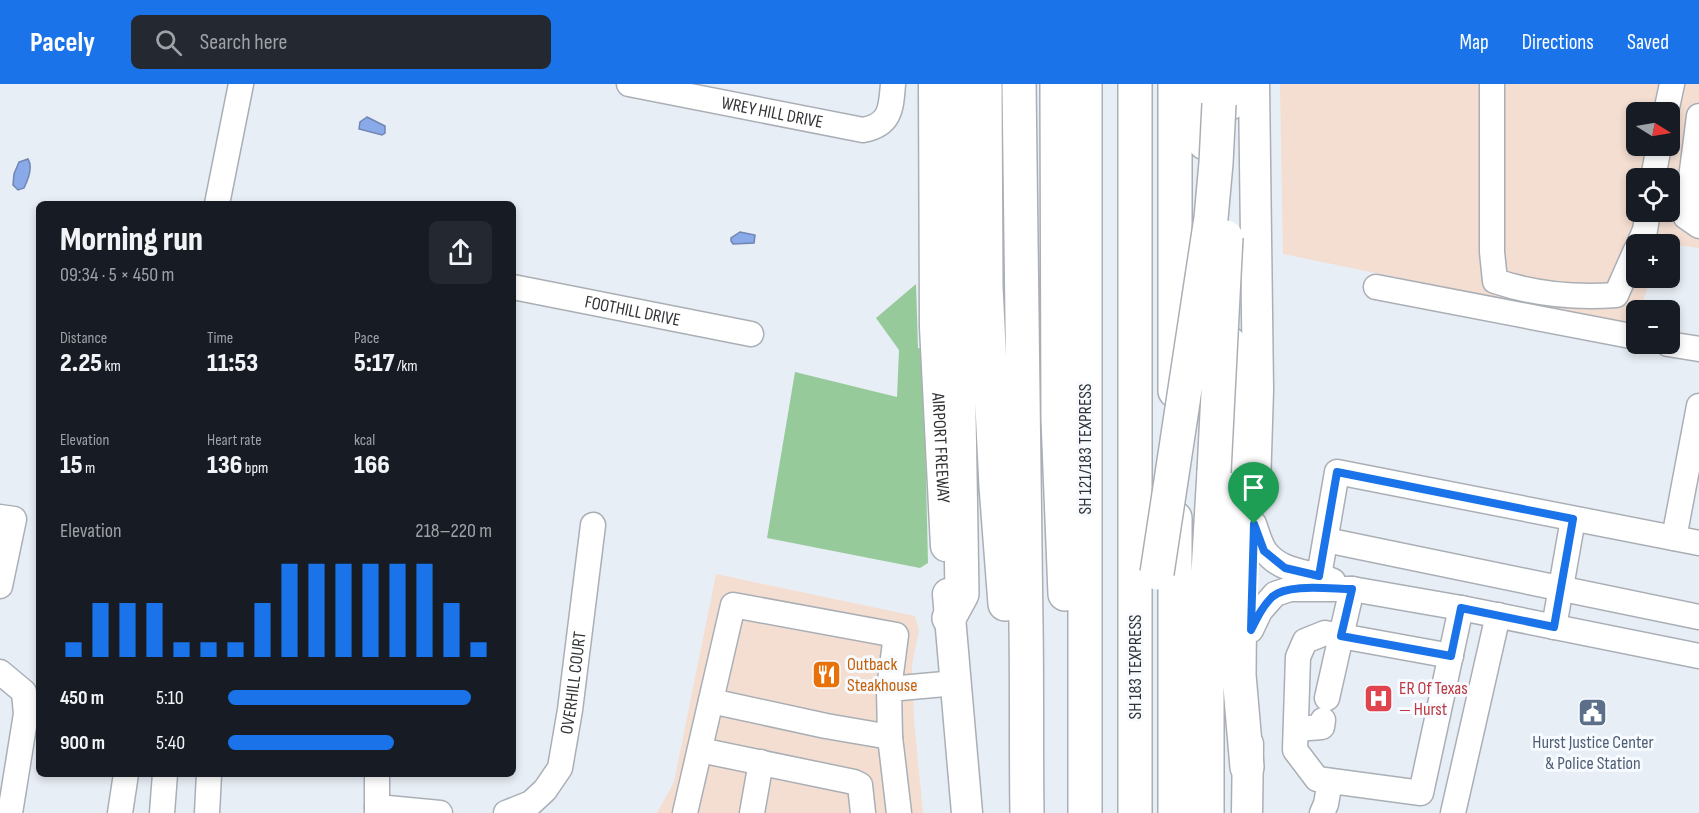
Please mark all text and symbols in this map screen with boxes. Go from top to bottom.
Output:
search box [131,15,551,69]
text: Pacely [30,26,95,59]
icon: search [152,26,185,59]
text: Search here [200,29,287,56]
text: Map [1459,30,1489,55]
text: Directions [1522,30,1594,55]
text: Saved [1627,30,1669,55]
street label: WREY HILL DRIVE [720,92,825,132]
north arrow [1626,102,1680,156]
map controls [1626,102,1680,354]
button: locate [1626,168,1680,222]
text: Morning run [60,220,203,260]
button: share [429,221,492,284]
button: + [1626,234,1680,288]
text: 09:34 · 5 × 450 m [60,263,174,287]
street label: FOOTHILL DRIVE [583,291,682,330]
button: − [1626,300,1680,354]
text: Distance [60,329,107,348]
text: Time [207,329,233,348]
text: Pace [354,329,379,348]
text: 2.25 [60,348,102,379]
text: 11:53 [207,348,258,379]
text: 5:17 [354,348,394,379]
text: km [102,357,121,376]
text: /km [394,357,418,376]
street label: SH 121/183 TEXPRESS [1075,383,1096,514]
street label: AIRPORT FREEWAY [928,391,954,504]
text: Elevation [60,431,109,450]
text: Heart rate [207,431,262,450]
text: kcal [354,431,375,450]
text: 15 [60,450,83,481]
text: 136 [207,450,242,481]
text: 166 [354,450,390,481]
text: m [83,459,95,478]
text: bpm [242,459,268,478]
pin [1228,462,1279,524]
icon: arrive [1237,471,1270,504]
text: Elevation [60,519,122,543]
text: 218–220 m [415,519,492,543]
street label: SH 183 TEXPRESS [1125,614,1146,720]
street label: OVERHILL COURT [556,630,590,736]
place label: Outback Steakhouse [847,654,918,696]
restaurant icon: Outback Steakhouse [810,658,842,690]
place label: ER Of Texas — Hurst [1399,678,1468,720]
hospital icon: ER Of Texas — Hurst [1362,682,1394,714]
text: 450 m [60,686,104,710]
text: 5:10 [156,686,184,710]
public building icon: Hurst Justice Center & Police Station [1577,697,1609,729]
text: 900 m [60,731,105,755]
text: 5:40 [156,731,185,755]
place label: Hurst Justice Center & Police Station [1532,732,1654,774]

